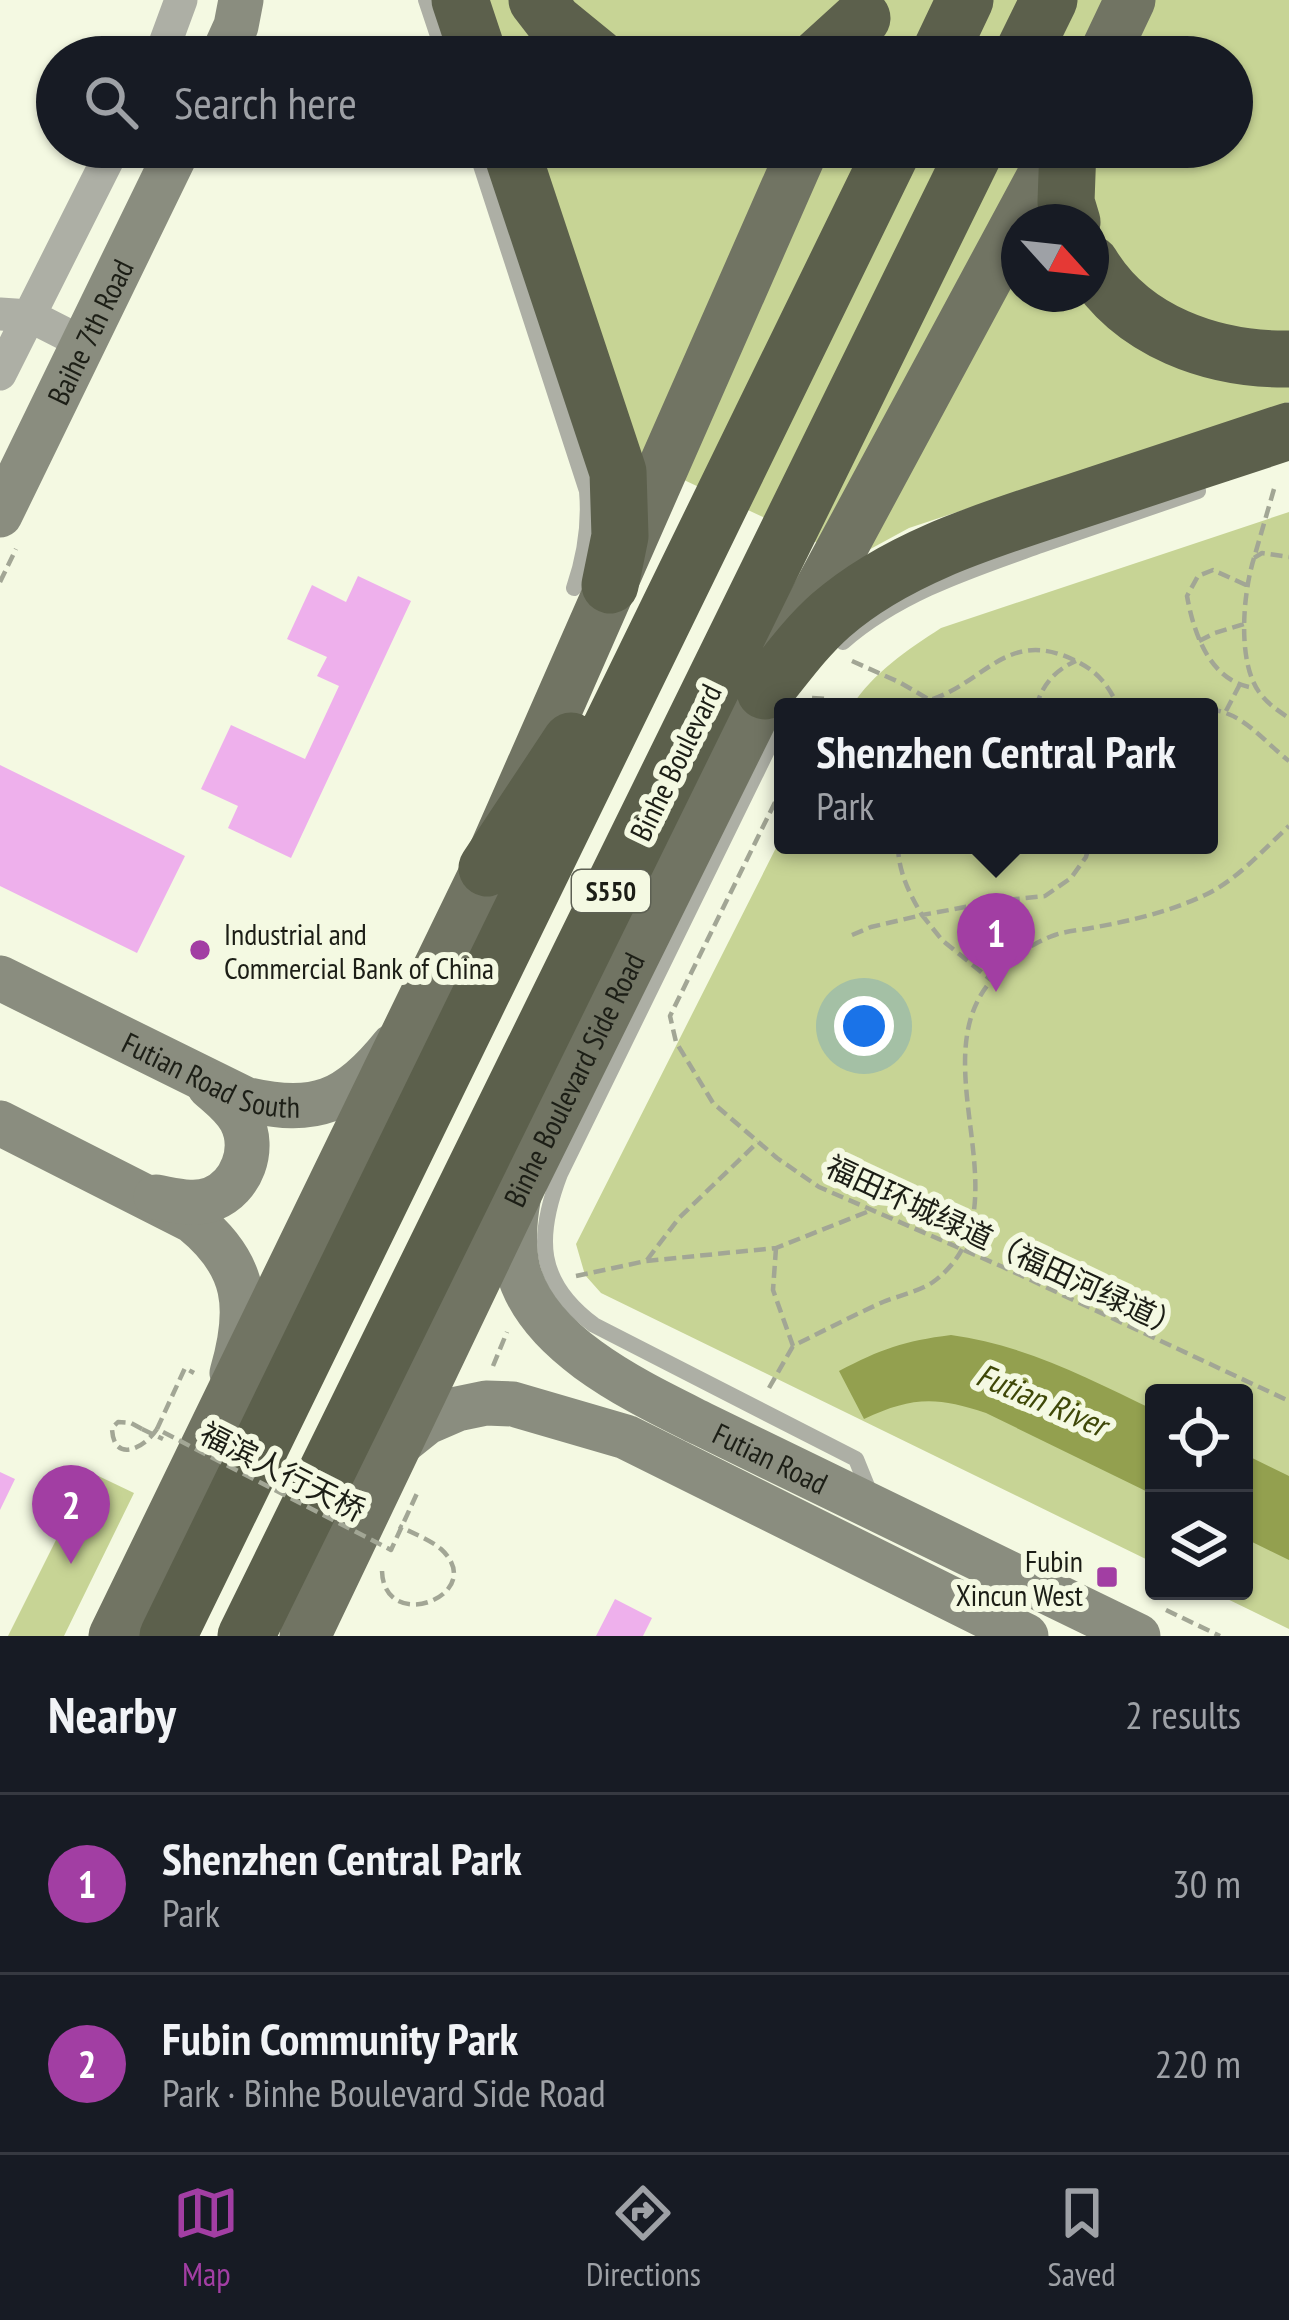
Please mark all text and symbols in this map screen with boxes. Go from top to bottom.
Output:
search box [36,36,1253,168]
icon: search [78,69,144,135]
text: Search here [174,73,357,131]
north arrow [1001,204,1109,312]
street label: Baihe 7th Road [37,252,141,411]
street label: Binhe Boulevard [620,677,730,847]
popup [774,698,1218,854]
text: Shenzhen Central Park [816,722,1176,780]
text: Park [816,780,874,831]
road number: S550 [572,870,650,912]
pin: 1 [957,893,1035,992]
place label: Industrial and Commercial Bank of China [224,914,494,987]
marker: Industrial and Commercial Bank of China [187,937,213,963]
street label: Binhe Boulevard Side Road [494,946,652,1212]
your location [834,996,894,1056]
street label: Futian Road South [116,1022,300,1125]
street label: 福田环城绿道（福田河绿道） [820,1146,1190,1346]
water label: Futian River [970,1352,1117,1447]
map controls [1145,1384,1253,1600]
button: locate [1145,1384,1253,1492]
street label: 福滨人行天桥 [194,1413,372,1529]
street label: Futian Road [707,1413,835,1502]
pin: 2 [32,1465,110,1564]
button: layers [1145,1492,1253,1600]
place label: Fubin Xincun West [956,1541,1084,1614]
marker: Fubin Xincun West [1094,1564,1120,1590]
text: Nearby [48,1681,176,1747]
text: 2 results [1125,1689,1241,1740]
text: Shenzhen Central Park [162,1829,521,1887]
text: 1 [78,1858,96,1909]
text: 30 m [1172,1858,1241,1909]
text: Park [162,1887,220,1938]
text: Fubin Community Park [162,2009,518,2067]
text: 2 [78,2038,96,2089]
text: 220 m [1155,2038,1241,2089]
text: Park · Binhe Boulevard Side Road [162,2067,606,2118]
tab: Map [173,2180,239,2295]
tab: Directions [586,2180,701,2295]
tab: Saved [1048,2180,1116,2295]

